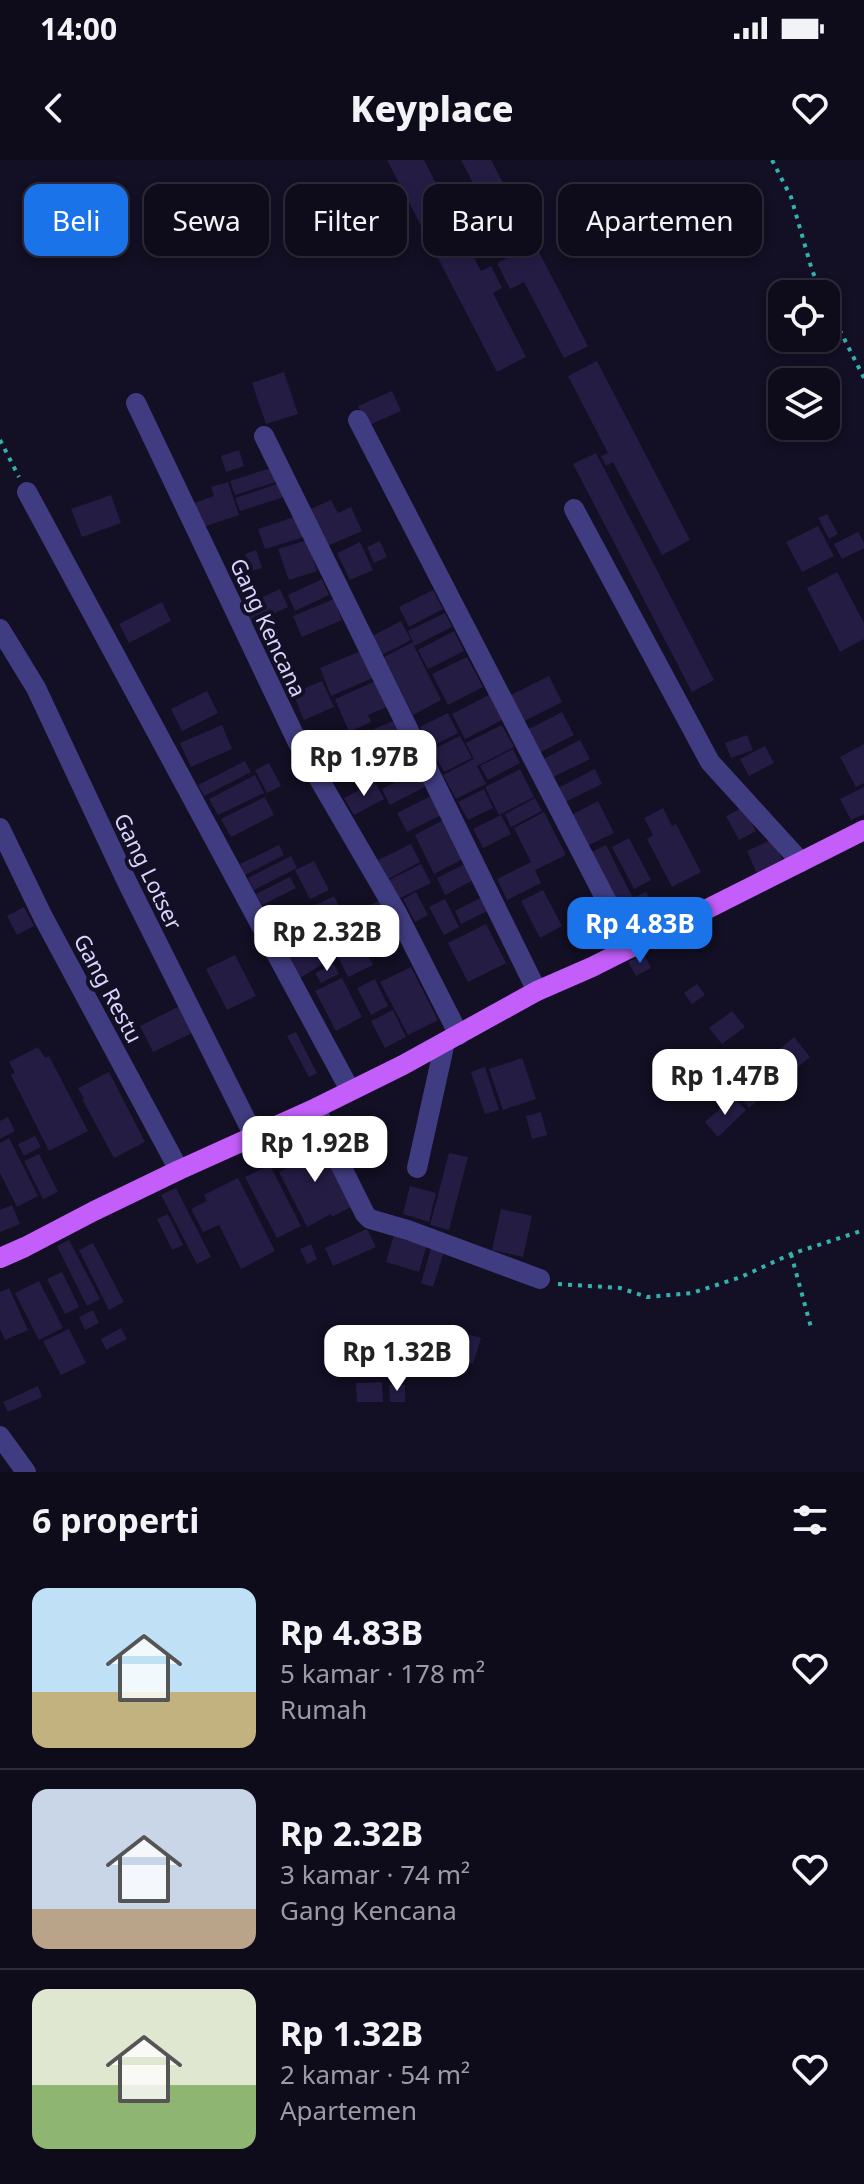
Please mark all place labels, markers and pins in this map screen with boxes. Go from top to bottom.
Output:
pin: Rp 1.97B [281,730,447,798]
pin: Rp 4.83B [557,897,723,965]
pin: Rp 2.32B [244,905,410,973]
pin: Rp 1.47B [642,1049,808,1117]
pin: Rp 1.92B [232,1116,398,1184]
pin: Rp 1.32B [314,1325,480,1393]

